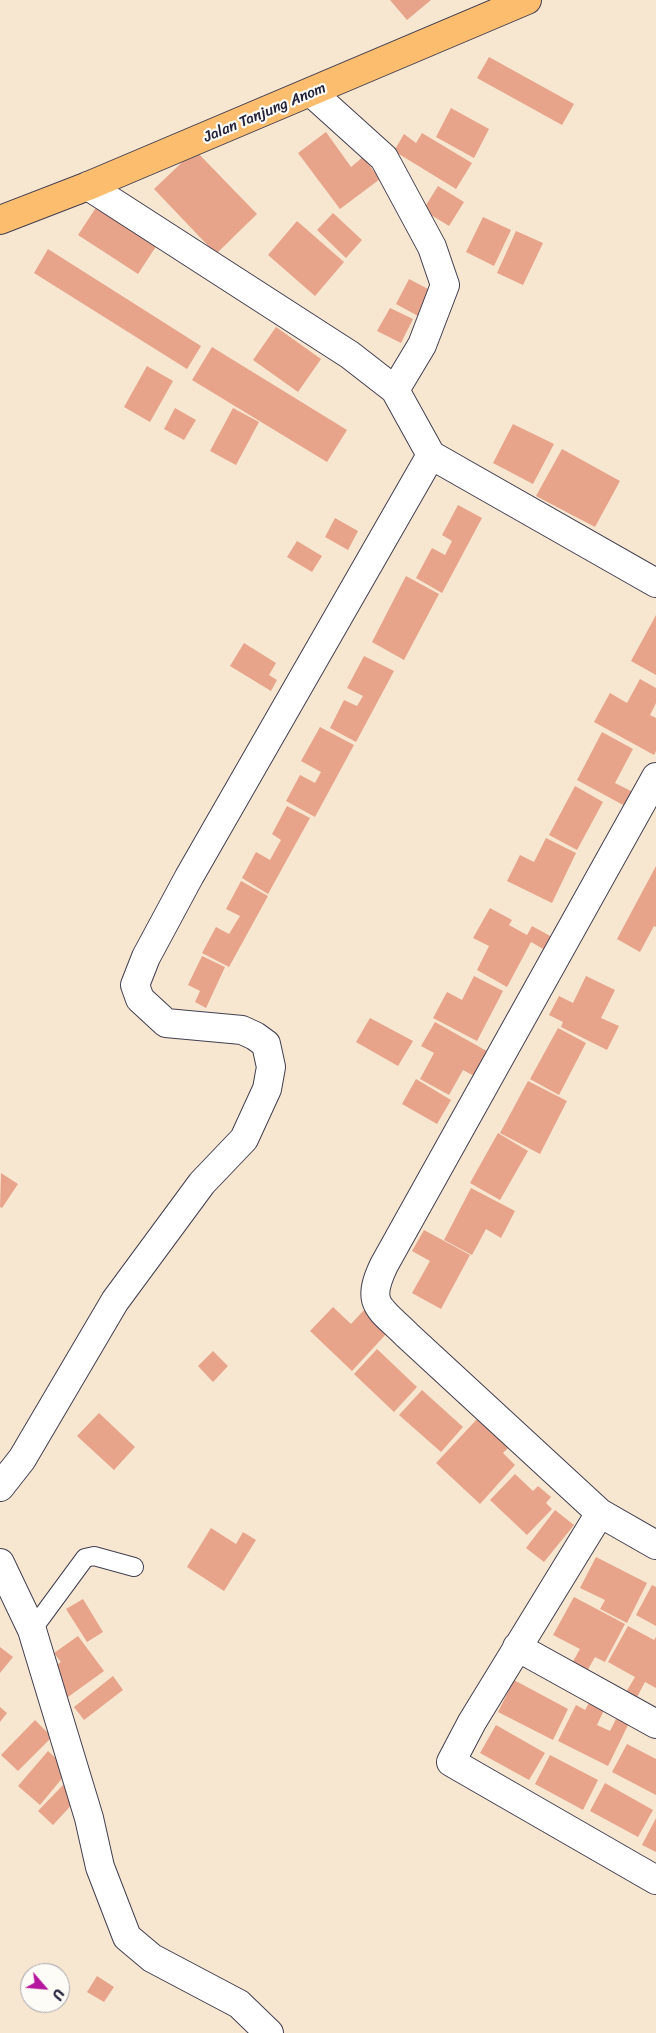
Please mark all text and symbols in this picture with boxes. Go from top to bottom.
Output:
street label: Jalan Tanjung Anom [201,79,329,147]
north arrow [20,1963,70,2013]
text: U [45,1985,71,2004]

